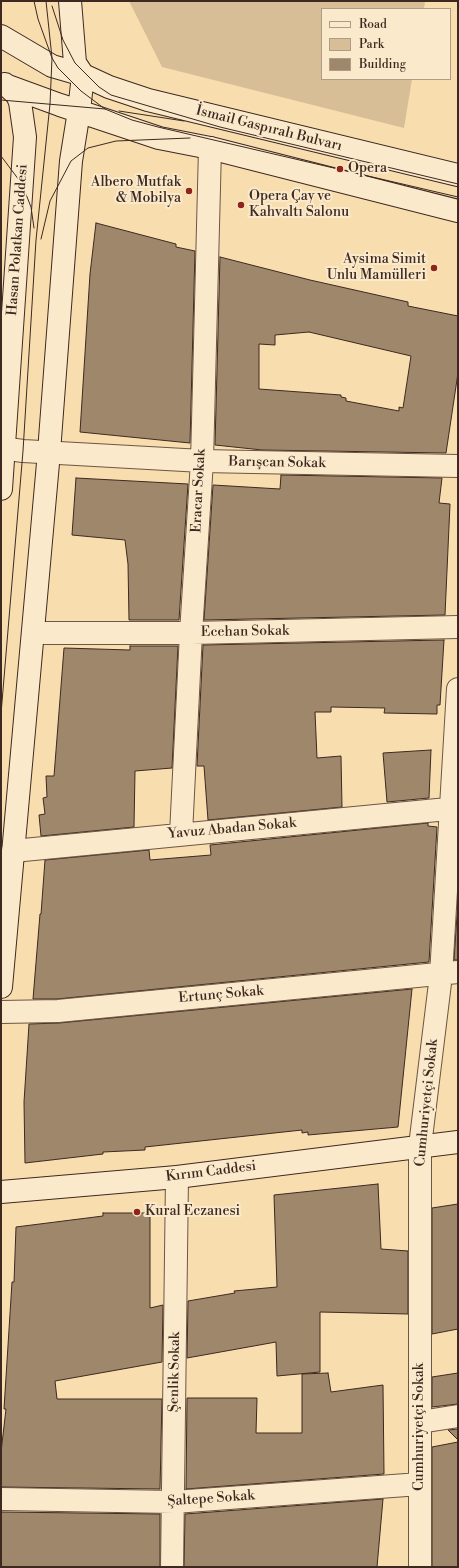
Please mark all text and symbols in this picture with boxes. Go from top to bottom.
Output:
legend [321,8,451,80]
text: Road [359,17,387,32]
text: Park [359,37,384,52]
text: Building [359,57,406,72]
street label: İsmail Gaspıralı Bulvarı [194,103,344,155]
place label: Opera [348,161,387,177]
street label: Hasan Polatkan Caddesi [4,164,32,316]
marker: Opera [335,164,345,174]
place label: Albero Mutfak & Mobilya [91,175,181,208]
marker: Albero Mutfak & Mobilya [184,186,194,196]
place label: Opera Çay ve Kahvaltı Salonu [249,189,349,222]
marker: Opera Çay ve Kahvaltı Salonu [236,200,246,210]
place label: Aysima Simit Unlu Mamülleri [327,252,426,284]
marker: Aysima Simit Unlu Mamülleri [429,263,439,273]
street label: Eracar Sokak [188,449,210,533]
street label: Barışcan Sokak [228,454,326,472]
street label: Ecehan Sokak [201,623,289,641]
street label: Yavuz Abadan Sokak [167,815,297,843]
street label: Ertunç Sokak [178,983,264,1007]
street label: Cumhuriyetçi Sokak [412,1038,442,1168]
street label: Kırım Caddesi [165,1158,257,1186]
place label: Kural Eczanesi [145,1204,240,1220]
marker: Kural Eczanesi [132,1207,142,1217]
street label: Şenlik Sokak [166,1332,184,1412]
street label: Cumhuriyetçi Sokak [412,1363,428,1491]
street label: Şaltepe Sokak [167,1488,255,1510]

